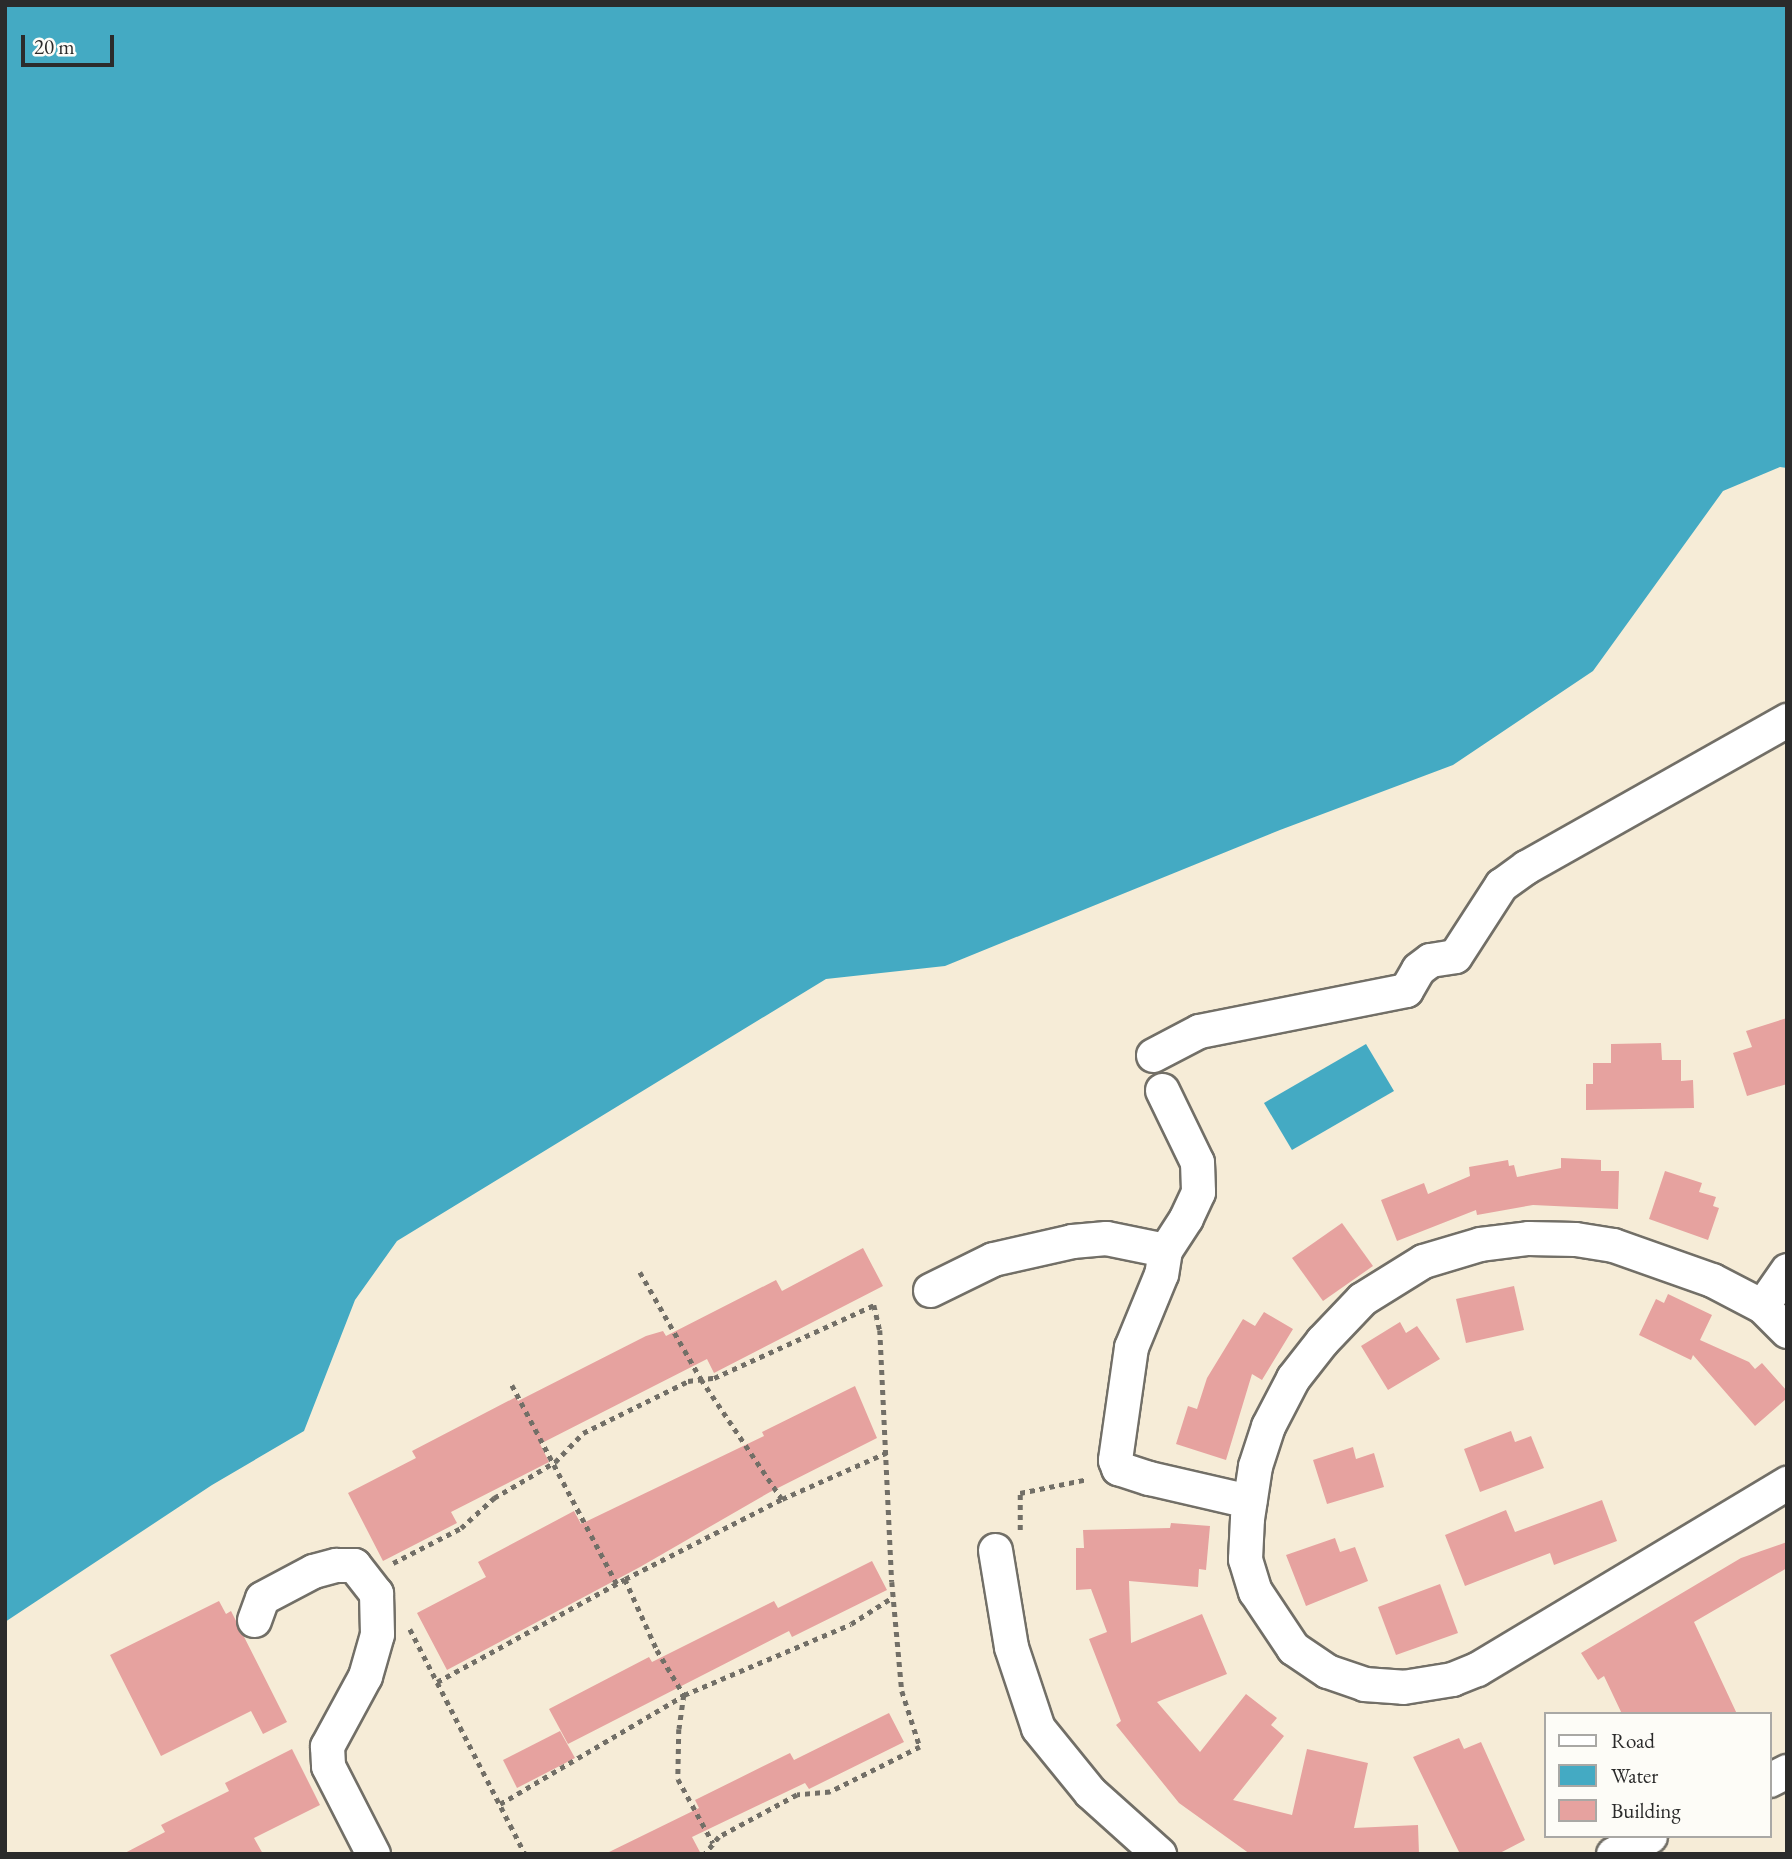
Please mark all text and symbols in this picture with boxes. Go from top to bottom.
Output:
scale bar [24,21,117,65]
text: 20 m [34,33,75,60]
legend [1544,1712,1771,1838]
text: Road [1611,1727,1655,1754]
text: Water [1611,1762,1658,1789]
text: Building [1611,1797,1681,1824]

